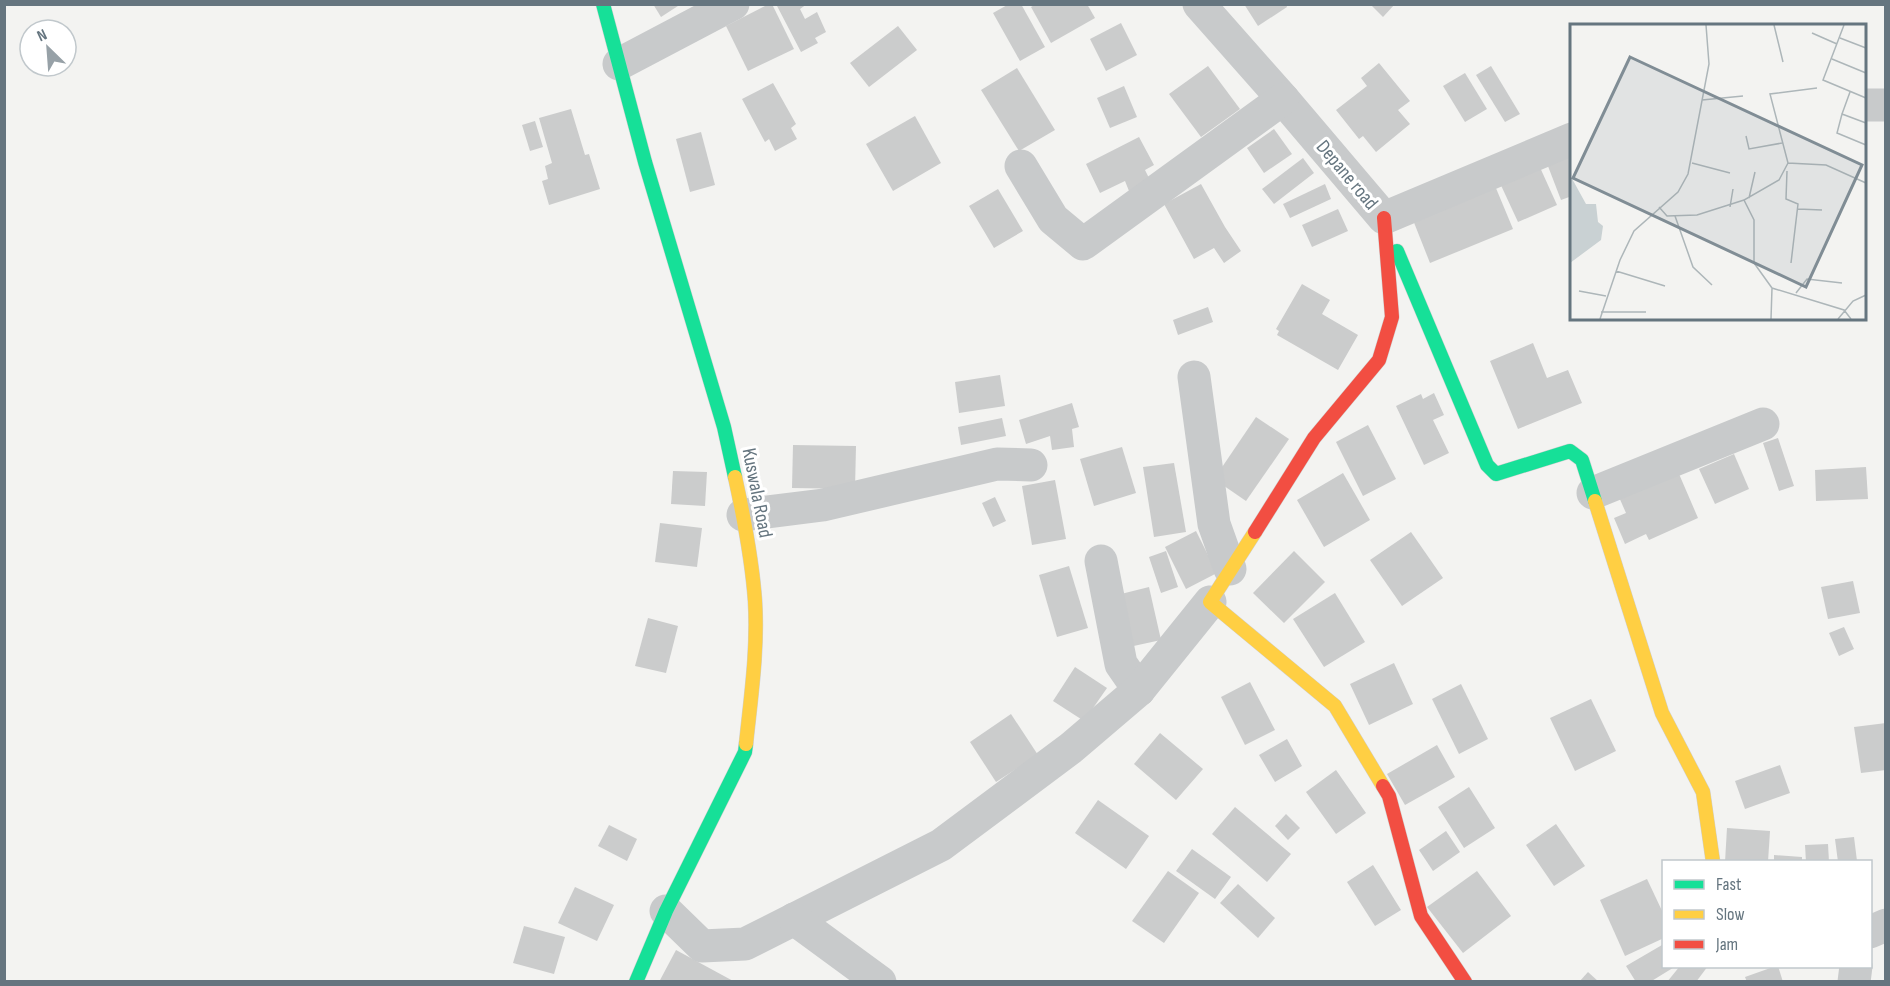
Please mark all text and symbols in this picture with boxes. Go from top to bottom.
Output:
north arrow [18,18,78,78]
inset map [1570,24,1866,320]
text: N [34,25,50,46]
street label: Depane road [1311,135,1383,215]
street label: Kuswala Road [737,446,777,540]
legend [1662,860,1872,968]
text: Fast [1716,874,1742,895]
text: Slow [1716,904,1745,925]
text: Jam [1715,934,1738,955]

